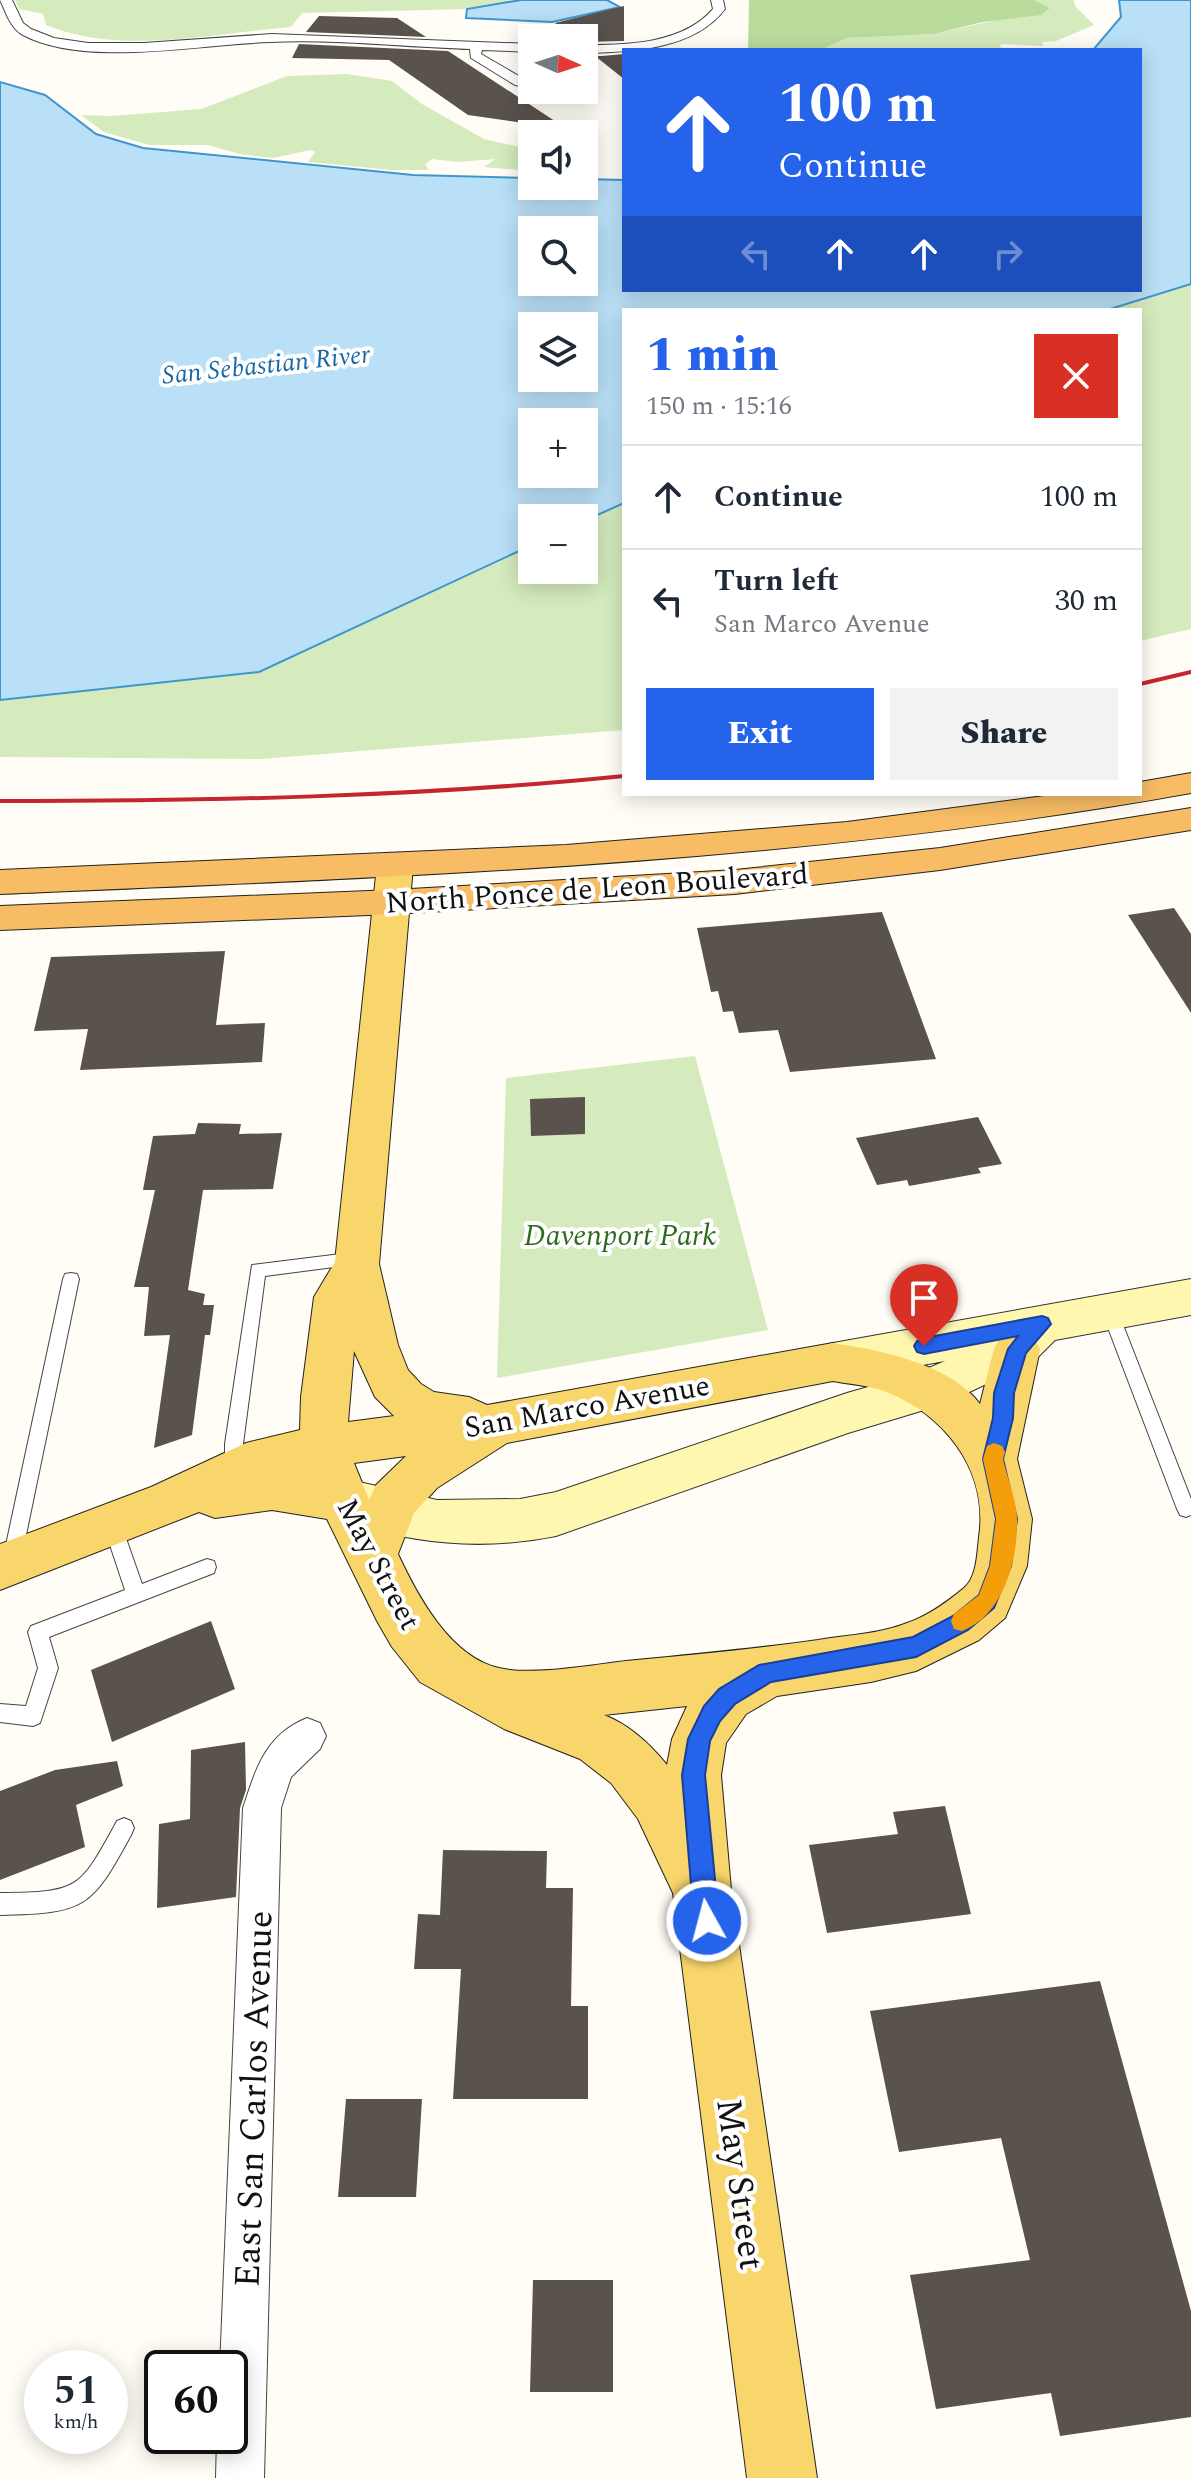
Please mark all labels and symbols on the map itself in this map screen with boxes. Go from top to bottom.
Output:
north arrow [518,24,598,104]
water label: San Sebastian River [160,334,373,396]
street label: North Ponce de Leon Boulevard [384,851,810,927]
park label: Davenport Park [524,1213,716,1259]
pin [890,1264,958,1346]
street label: San Marco Avenue [461,1363,714,1451]
street label: May Street [324,1490,432,1639]
position arrow [665,1879,749,1963]
street label: East San Carlos Avenue [220,1910,289,2288]
street label: May Street [700,2095,779,2274]
speed limit sign: 60 [144,2350,248,2454]

